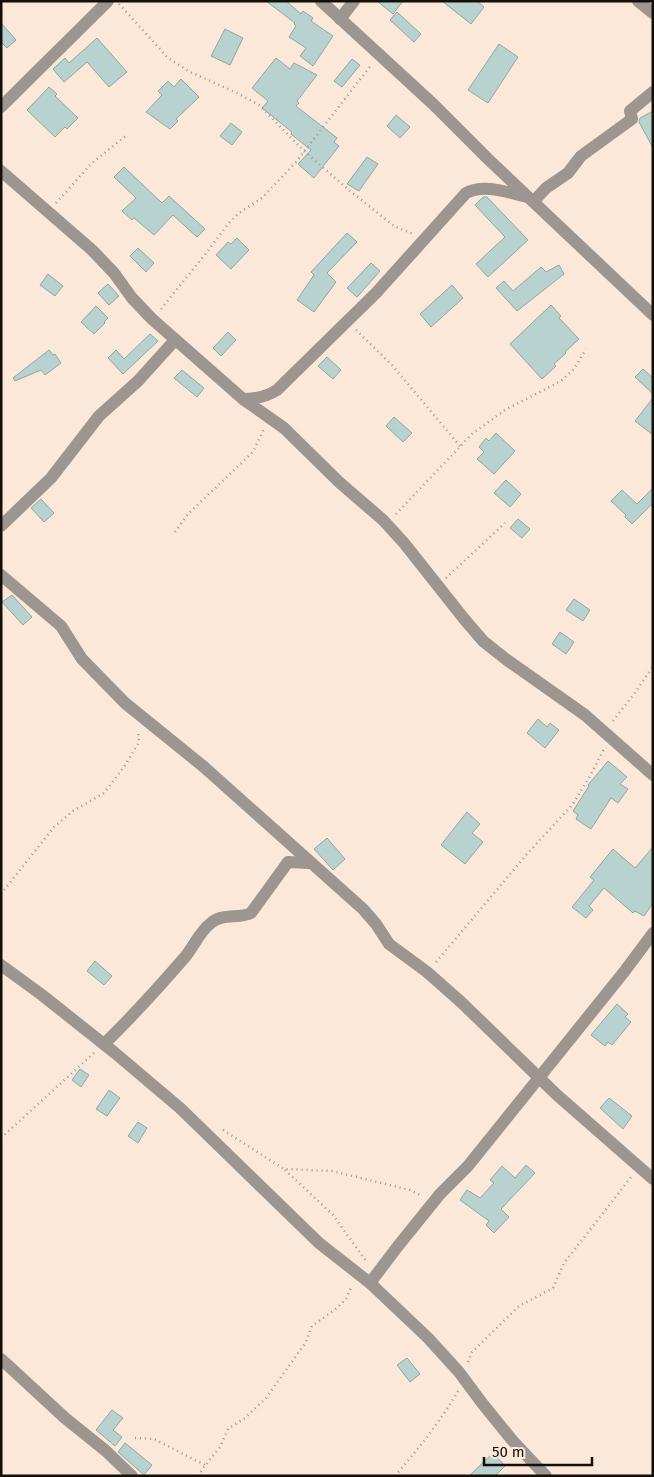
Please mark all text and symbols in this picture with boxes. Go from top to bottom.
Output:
scale bar [484,1434,592,1466]
text: 50 m [492,1443,525,1461]

